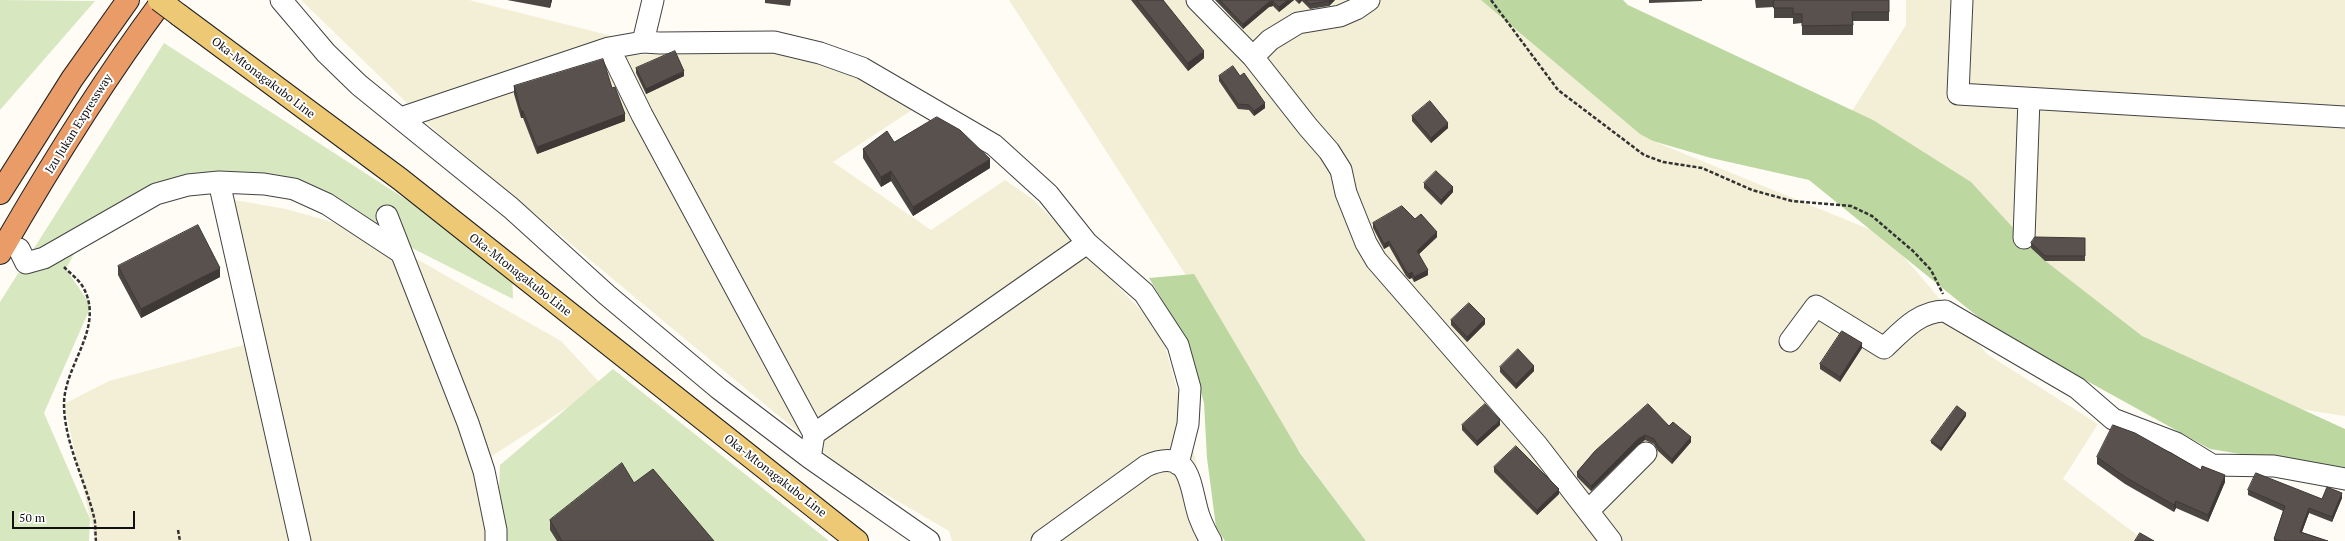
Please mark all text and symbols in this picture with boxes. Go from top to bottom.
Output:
street label: Oka-Mtonagakubo Line [208,34,318,122]
street label: Izu Jukan Expressway [42,71,116,177]
street label: Oka-Mtonagakubo Line [466,231,574,319]
street label: Oka-Mtonagakubo Line [721,432,829,520]
scale bar [14,503,137,529]
text: 50 m [19,510,45,525]

